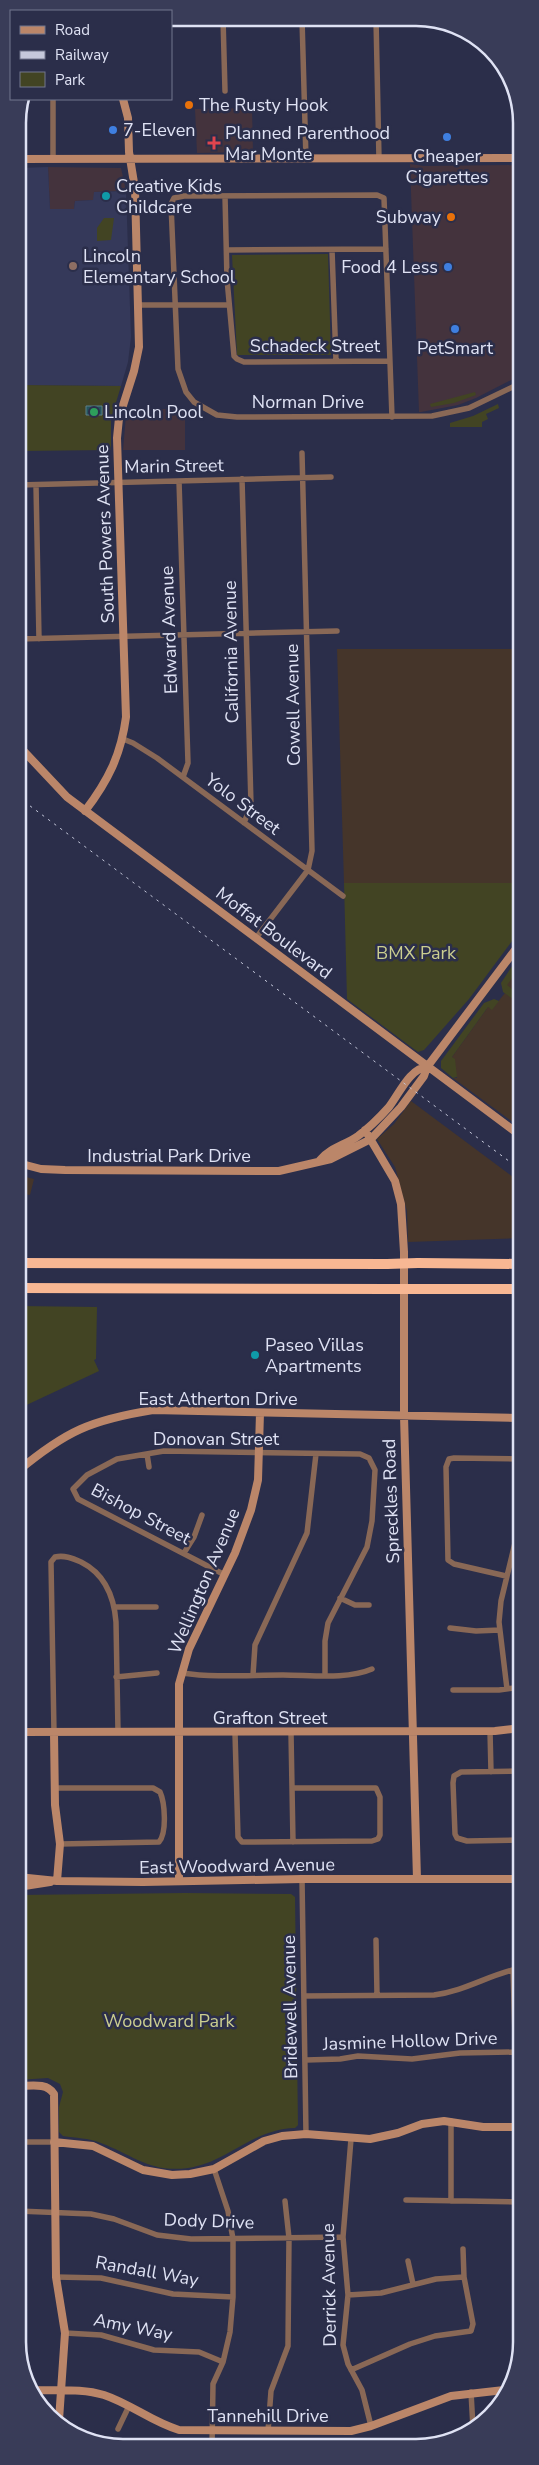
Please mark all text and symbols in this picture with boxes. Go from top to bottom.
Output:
legend [10,10,172,100]
text: Road [55,20,90,40]
text: Railway [55,45,109,65]
text: Park [55,70,85,90]
place label: The Rusty Hook [199,93,329,117]
marker: The Rusty Hook [183,99,195,111]
place label: 7-Eleven [123,118,196,142]
place label: Planned Parenthood Mar Monte [225,121,390,166]
marker: 7-Eleven [107,124,119,136]
marker: Cheaper Cigarettes [441,131,453,143]
marker: Planned Parenthood Mar Monte [207,136,221,150]
place label: Cheaper Cigarettes [406,144,488,189]
place label: Creative Kids Childcare [116,174,222,219]
marker: Creative Kids Childcare [100,190,112,202]
place label: Subway [376,205,442,229]
marker: Subway [445,211,457,223]
place label: Lincoln Elementary School [83,244,236,289]
place label: Food 4 Less [341,255,438,279]
marker: Lincoln Elementary School [67,260,79,272]
marker: Food 4 Less [442,261,454,273]
marker: PetSmart [449,323,461,335]
street label: Schadeck Street [250,334,381,358]
place label: PetSmart [417,336,494,360]
street label: Norman Drive [252,390,364,414]
place label: Lincoln Pool [104,400,204,424]
marker: Lincoln Pool [88,406,100,418]
street label: South Powers Avenue [90,444,120,624]
street label: Marin Street [124,453,225,479]
street label: Edward Avenue [155,566,183,694]
street label: California Avenue [218,580,244,724]
street label: Cowell Avenue [280,644,306,766]
street label: Yolo Street [200,767,286,841]
street label: Moffat Boulevard [211,881,337,985]
park label: BMX Park [376,941,457,965]
street label: Industrial Park Drive [87,1144,251,1168]
place label: Paseo Villas Apartments [265,1333,364,1378]
marker: Paseo Villas Apartments [249,1349,261,1361]
street label: East Atherton Drive [138,1387,298,1411]
street label: Donovan Street [153,1427,280,1451]
street label: Spreckles Road [377,1438,405,1564]
street label: Bishop Street [87,1478,196,1551]
street label: Wellington Avenue [162,1504,246,1658]
street label: Grafton Street [213,1706,328,1730]
street label: East Woodward Avenue [139,1852,335,1880]
street label: Bridewell Avenue [277,1935,303,2079]
park label: Woodward Park [103,2009,236,2033]
street label: Jasmine Hollow Drive [321,2026,498,2056]
street label: Dody Drive [163,2207,255,2235]
street label: Derrick Avenue [316,2223,342,2347]
street label: Randall Way [93,2250,201,2292]
street label: Amy Way [92,2308,175,2347]
street label: Tannehill Drive [207,2404,329,2428]

